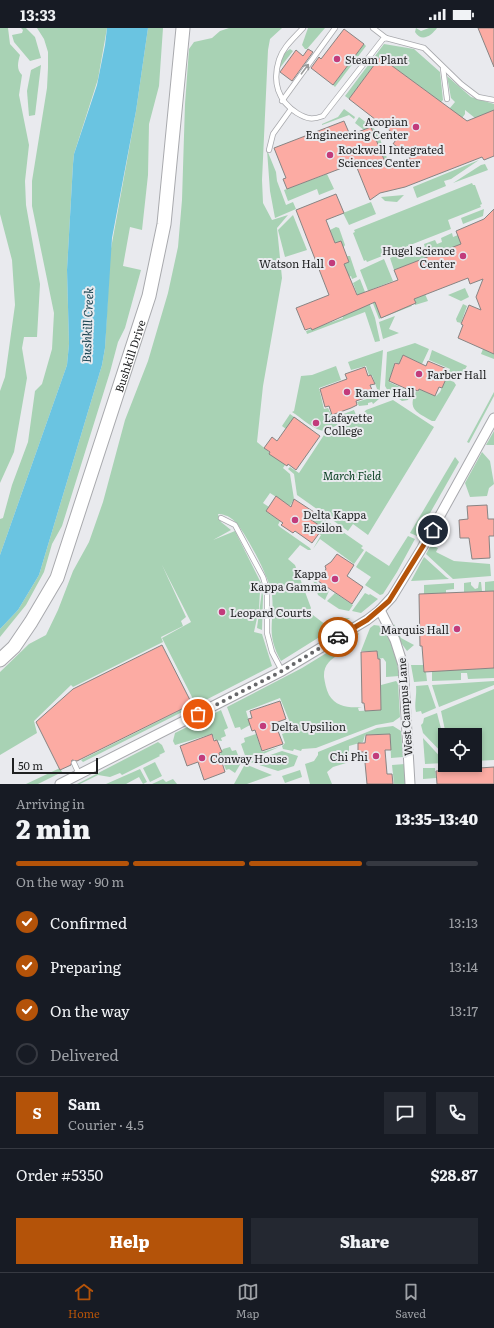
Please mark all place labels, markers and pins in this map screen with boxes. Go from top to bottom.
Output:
place label: Steam Plant [345,51,408,67]
marker: Steam Plant [332,54,342,64]
place label: Acopian Engineering Center [305,113,409,142]
marker: Acopian Engineering Center [411,122,421,132]
place label: Rockwell Integrated Sciences Center [338,141,444,170]
marker: Rockwell Integrated Sciences Center [325,150,335,160]
place label: Hugel Science Center [382,242,456,271]
marker: Hugel Science Center [458,251,468,261]
place label: Watson Hall [259,255,324,271]
marker: Watson Hall [327,258,337,268]
place label: Farber Hall [427,366,487,382]
marker: Farber Hall [414,369,424,379]
place label: Ramer Hall [355,384,415,400]
marker: Ramer Hall [342,387,352,397]
place label: Lafayette College [324,409,373,438]
marker: Lafayette College [311,418,321,428]
place label: Delta Kappa Epsilon [303,506,366,535]
pin [416,513,450,547]
marker: Delta Kappa Epsilon [290,515,300,525]
place label: Kappa Kappa Gamma [250,565,327,594]
marker: Kappa Kappa Gamma [330,574,340,584]
place label: Leopard Courts [230,604,311,620]
marker: Leopard Courts [217,607,227,617]
place label: Marquis Hall [380,621,449,637]
marker: Marquis Hall [452,624,462,634]
pin [181,697,215,731]
place label: Delta Upsilion [271,718,346,734]
marker: Delta Upsilion [258,721,268,731]
place label: Chi Phi [330,748,368,764]
place label: Conway House [210,750,288,766]
marker: Chi Phi [371,751,381,761]
marker: Conway House [197,753,207,763]

